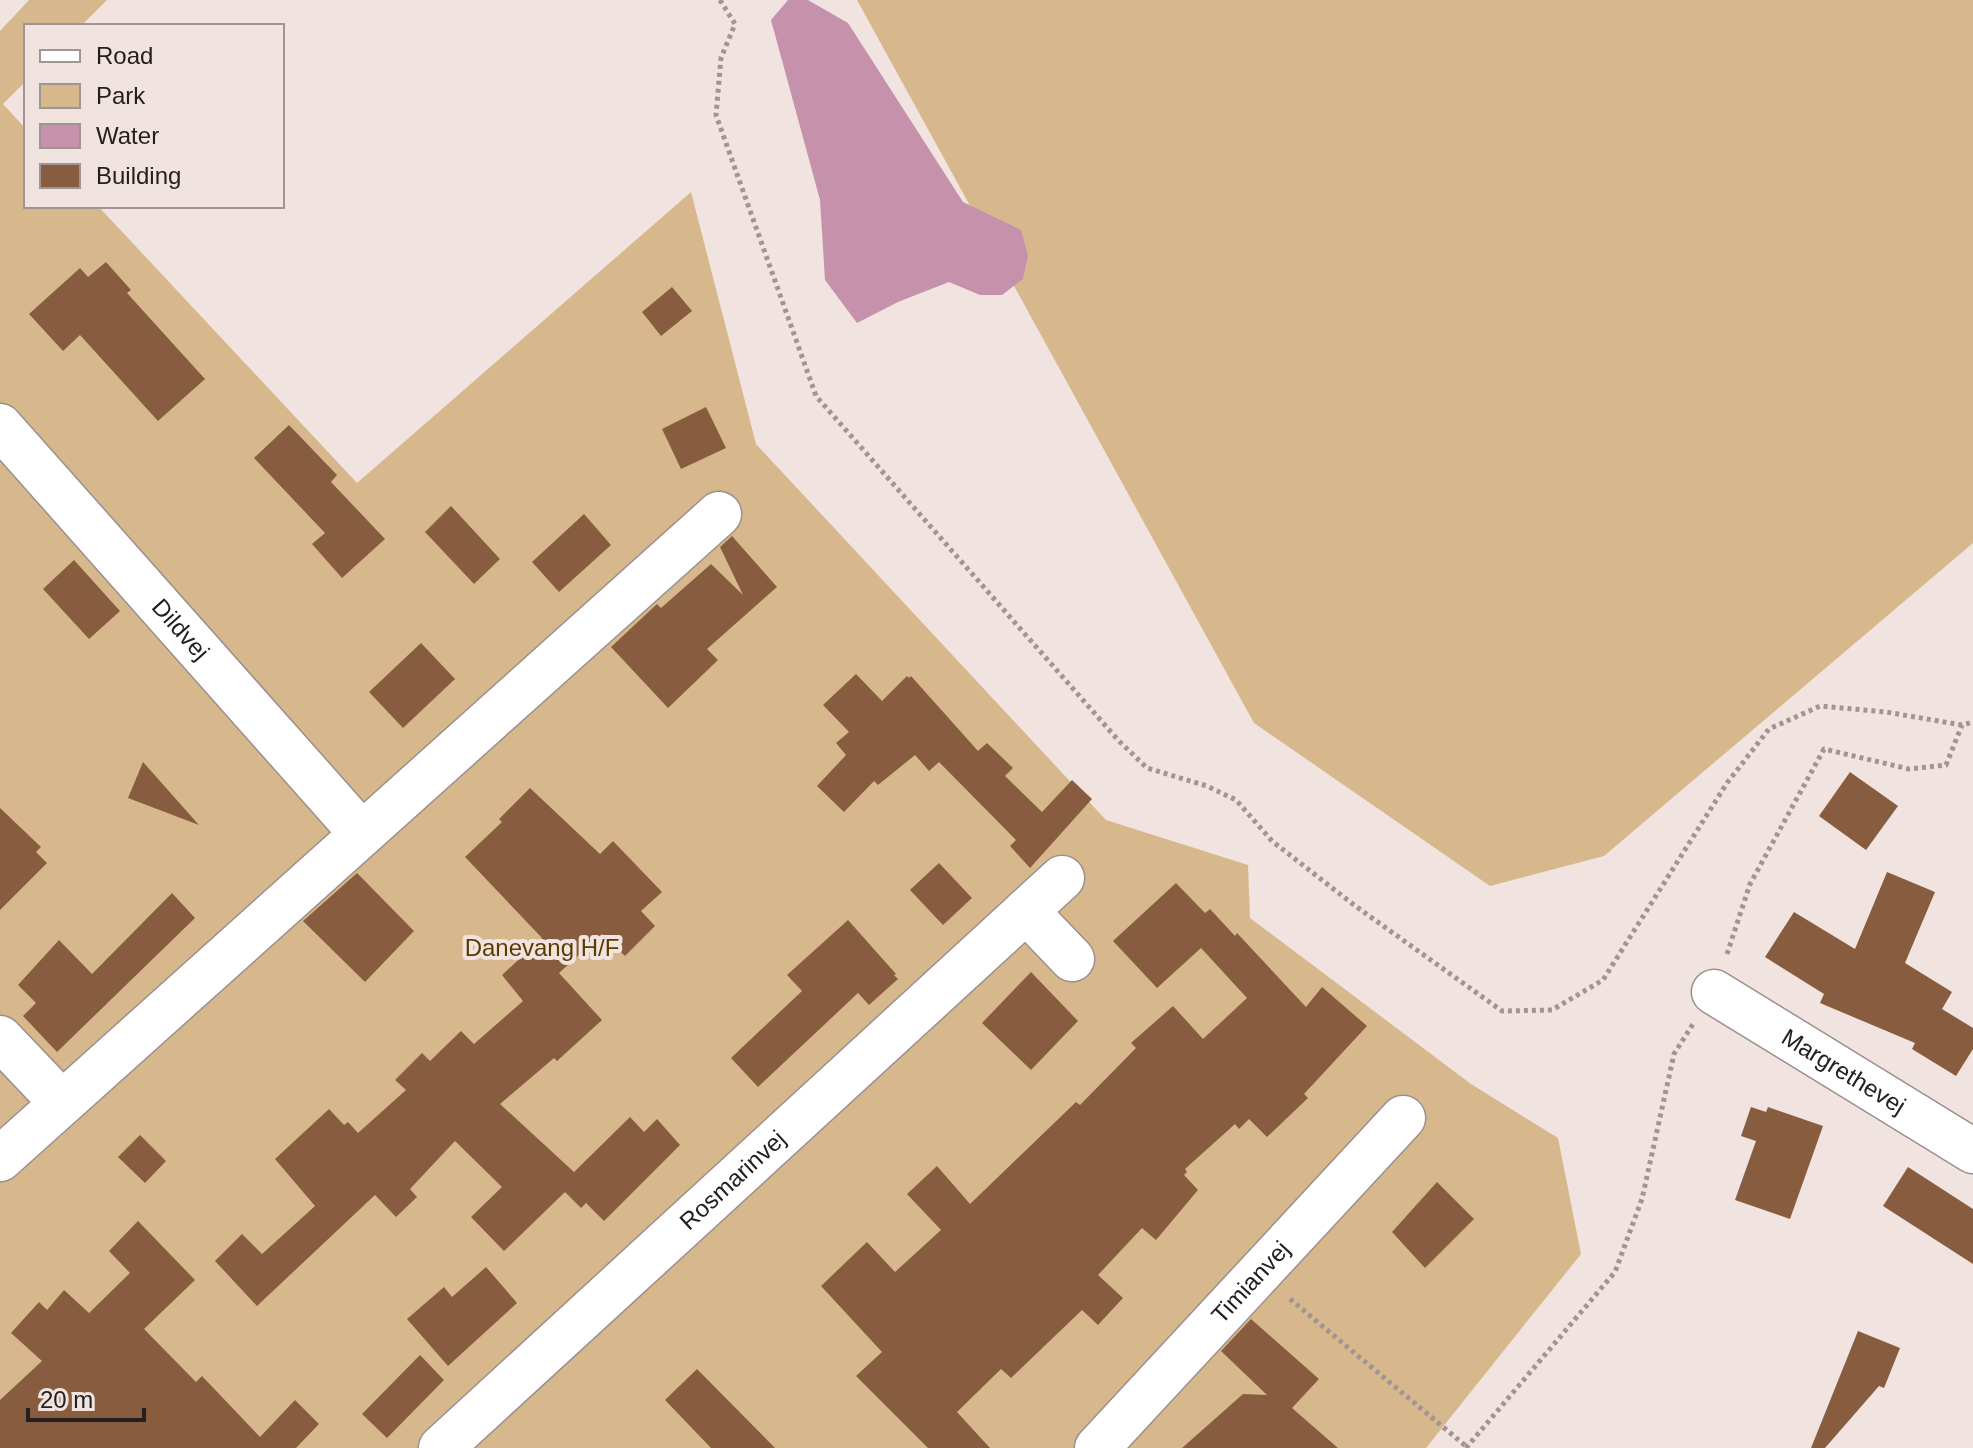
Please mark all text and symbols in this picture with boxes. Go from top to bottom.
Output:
legend [24,24,284,208]
text: Road [96,42,153,69]
text: Park [96,82,146,109]
text: Water [96,122,159,149]
text: Building [96,162,181,189]
street label: Dildvej [147,593,215,665]
park label: Danevang H/F [465,934,619,961]
street label: Margrethevej [1777,1023,1911,1119]
street label: Rosmarinvej [674,1125,791,1235]
street label: Timianvej [1206,1235,1295,1328]
scale bar [28,1372,144,1422]
text: 20 m [40,1386,93,1413]

